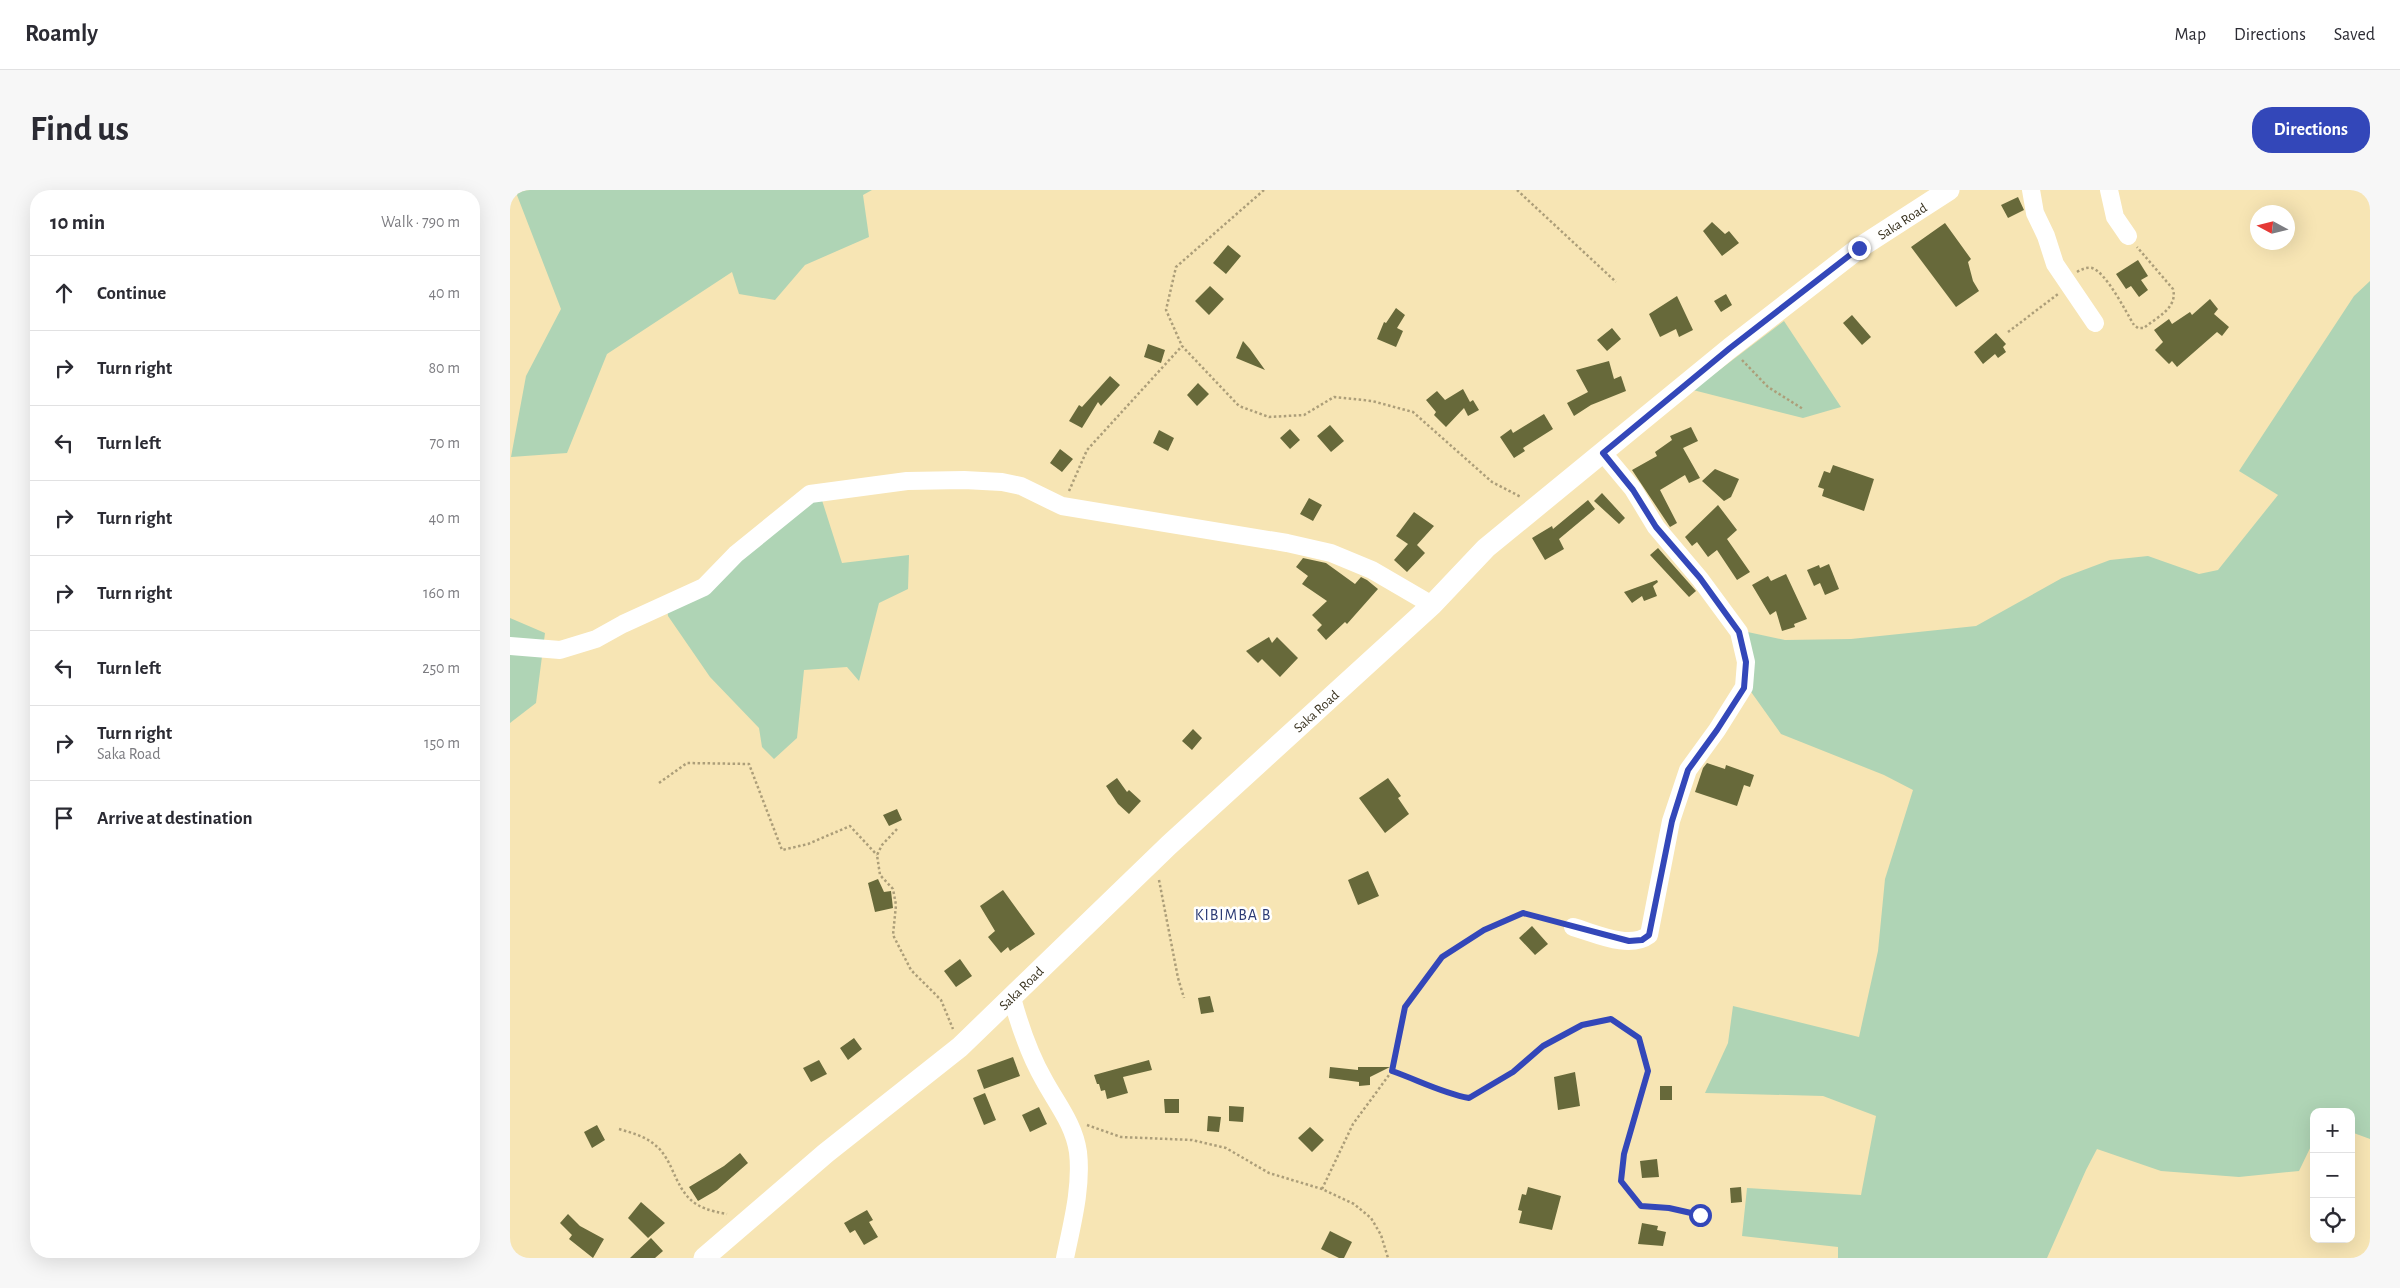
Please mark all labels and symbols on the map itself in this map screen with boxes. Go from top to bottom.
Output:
street label: Saka Road [1875,201,1930,243]
north arrow [2250,205,2295,250]
route end [1848,237,1871,260]
street label: Saka Road [1291,688,1342,736]
district label: KIBIMBA B [1195,907,1271,923]
street label: Saka Road [997,964,1047,1013]
route start [1689,1204,1712,1227]

